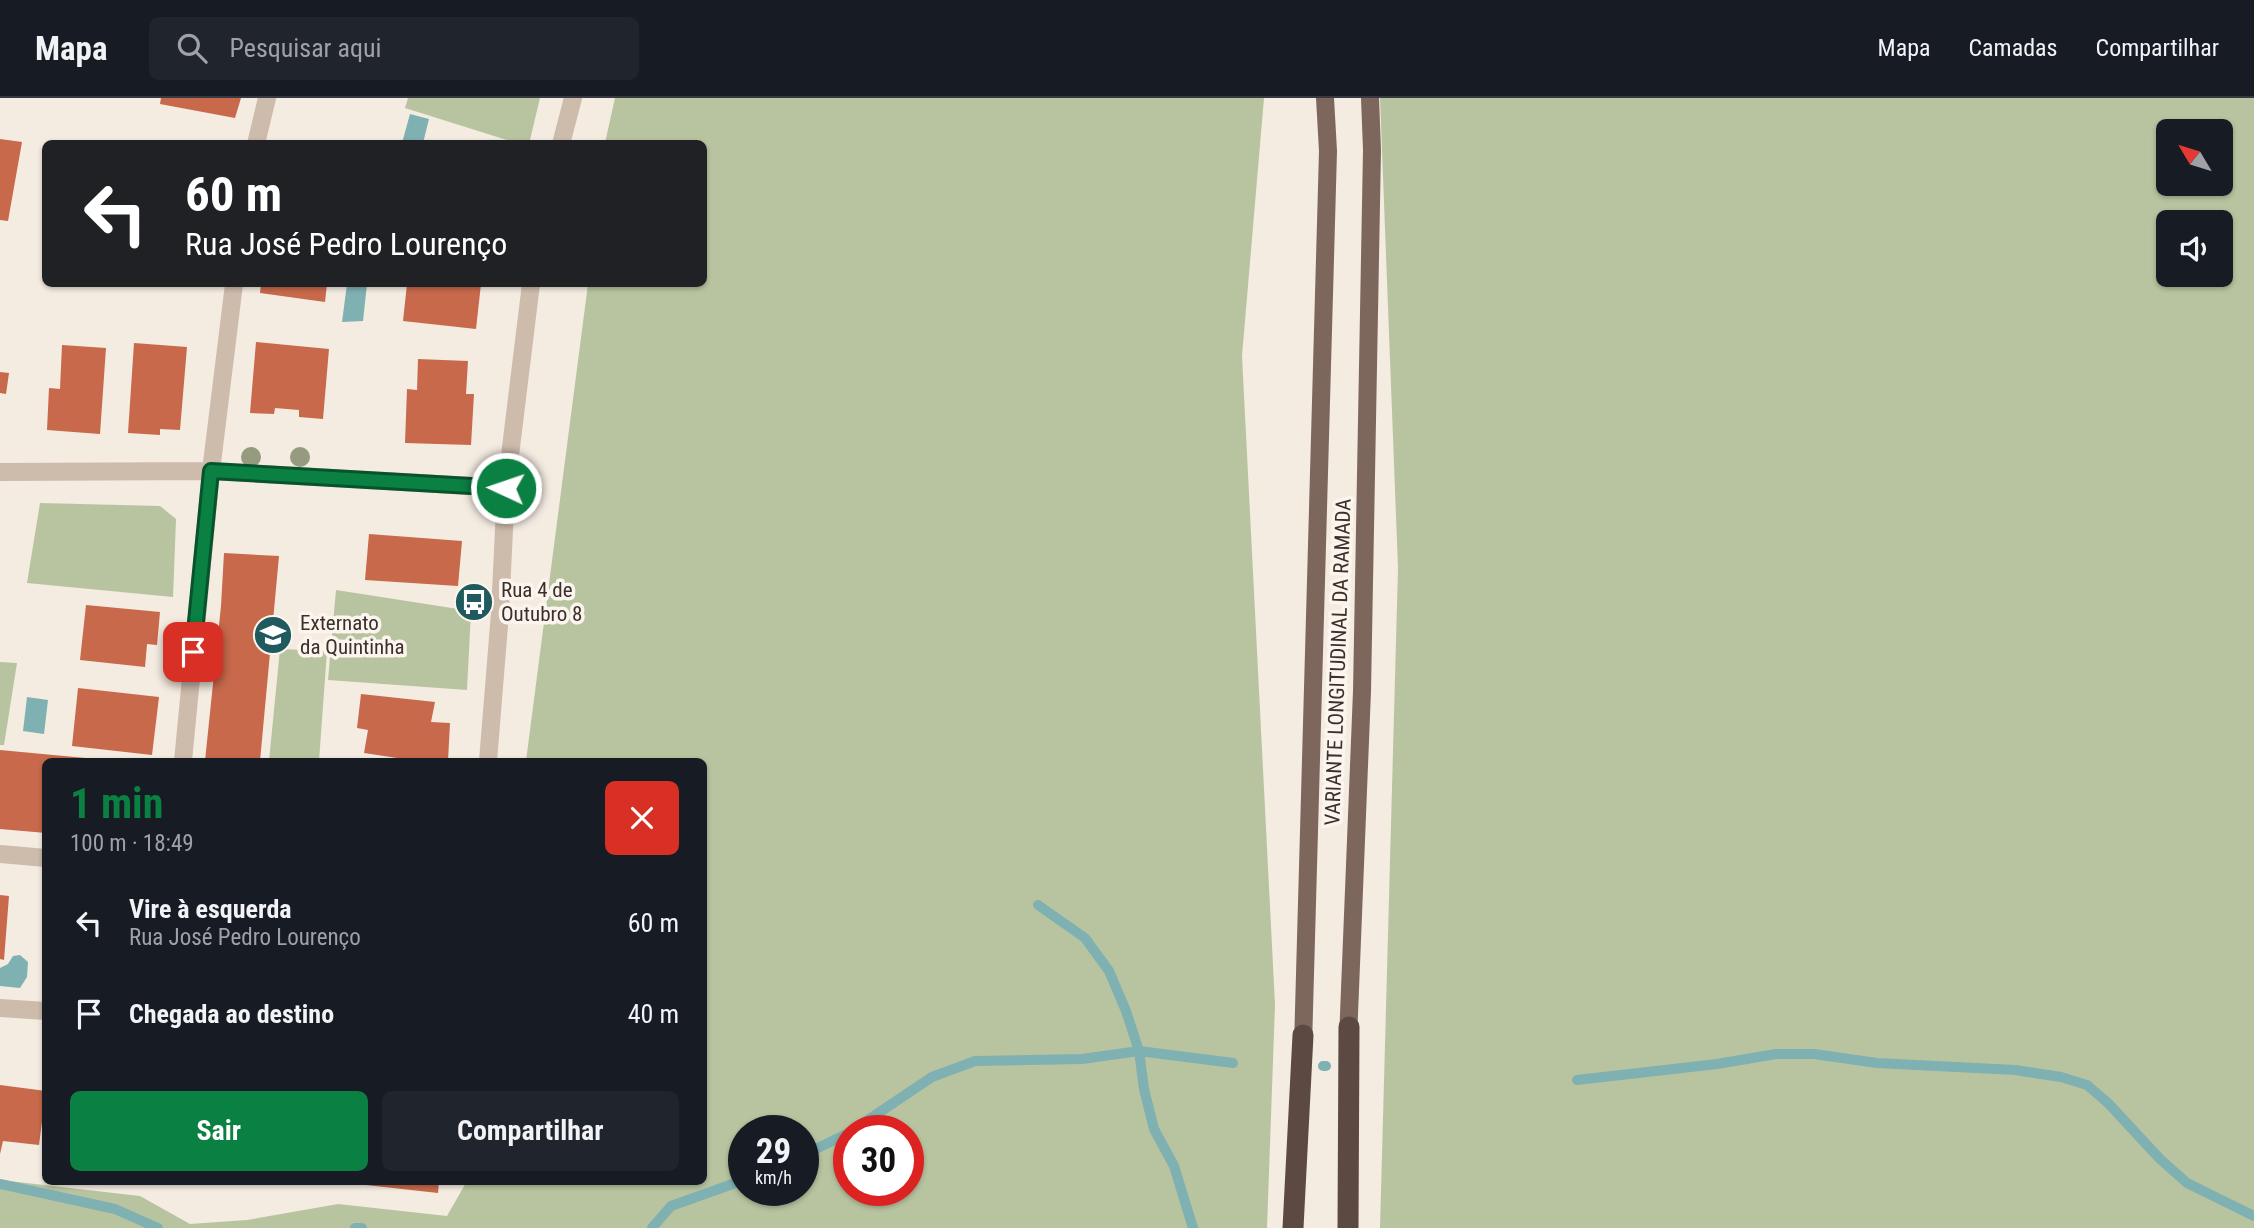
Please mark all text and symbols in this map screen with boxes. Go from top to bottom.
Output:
search box [149,17,639,80]
text: Mapa [35,29,107,68]
icon: search [173,29,211,67]
text: Pesquisar aqui [229,33,382,63]
text: Mapa [1878,34,1931,62]
text: Camadas [1969,34,2058,62]
text: Compartilhar [2096,34,2219,62]
north arrow [2156,119,2233,196]
map controls [2156,119,2233,287]
text: 60 m [185,166,282,223]
icon: left [70,168,161,259]
button: sound [2156,210,2233,287]
text: Rua José Pedro Lourenço [185,225,507,263]
position arrow [469,451,543,525]
street label: VARIANTE LONGITUDINAL DA RAMADA [1320,498,1356,826]
place label: Rua 4 de Outubro 8 [501,578,582,626]
bus stop icon: Rua 4 de Outubro 8 [453,581,495,623]
place label: Externato da Quintinha [300,611,404,659]
school or university icon: Externato da Quintinha [252,614,294,656]
pin [163,622,223,682]
icon: arrive [174,633,212,671]
text: 1 min [70,779,163,828]
button: close [605,781,679,855]
text: 100 m · 18:49 [70,830,194,857]
text: Vire à esquerda [129,894,292,924]
icon: left [70,904,108,942]
text: 60 m [628,908,679,938]
text: Rua José Pedro Lourenço [129,924,361,951]
icon: arrive [70,995,108,1033]
text: Chegada ao destino [129,999,334,1029]
text: 40 m [628,999,679,1029]
button: Sair [70,1091,368,1171]
button: Compartilhar [382,1091,679,1171]
speed limit sign: 30 [833,1115,924,1206]
text: 29 [756,1131,791,1172]
text: km/h [755,1167,792,1188]

